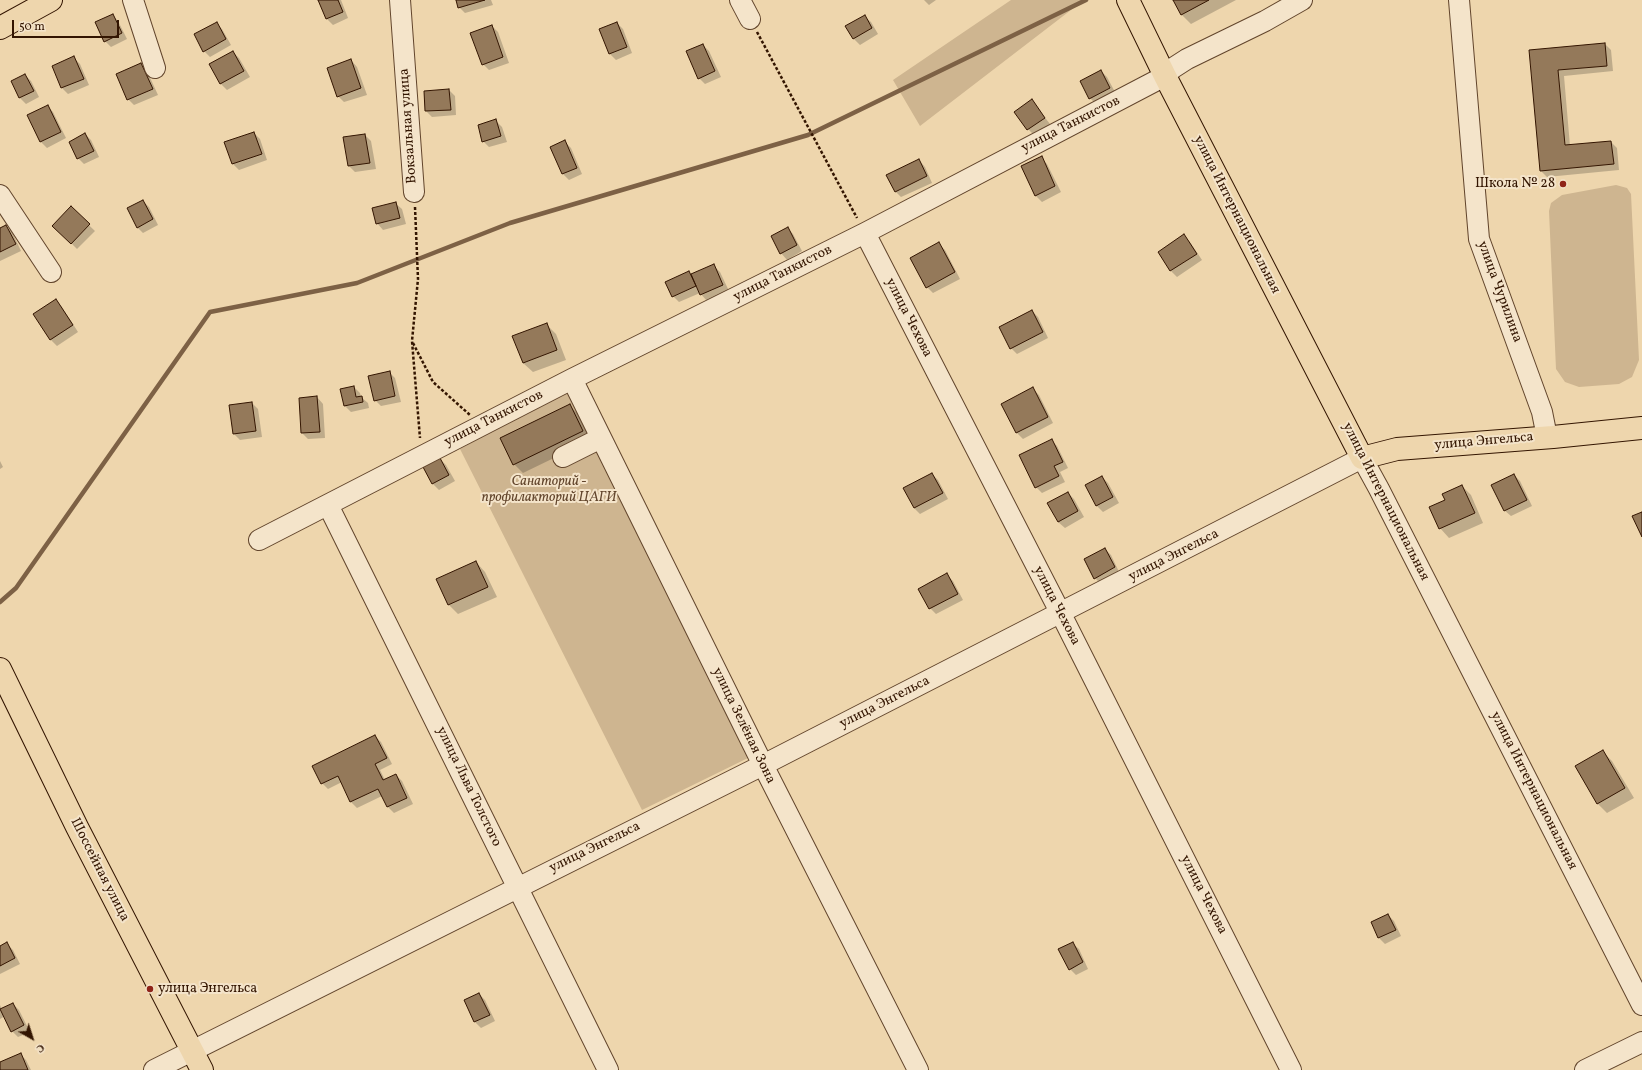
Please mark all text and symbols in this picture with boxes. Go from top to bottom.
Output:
scale bar [14,12,121,38]
text: 50 m [19,19,45,35]
street label: Вокзальная улица [397,68,421,184]
street label: улица Танкистов [1019,93,1123,157]
street label: улица Интернациональная [1189,133,1283,297]
place label: Школа № 28 [1475,176,1555,192]
marker: Школа № 28 [1558,179,1568,189]
street label: улица Чурилина [1473,239,1525,345]
street label: улица Танкистов [731,242,835,306]
street label: улица Чехова [881,276,935,360]
street label: улица Танкистов [442,387,546,451]
street label: улица Интернациональная [1338,420,1432,584]
street label: улица Энгельса [1434,429,1534,455]
park label: Санаторий - профилакторий ЦАГИ [481,474,617,506]
street label: улица Энгельса [1126,526,1222,586]
street label: улица Чехова [1029,564,1083,648]
street label: улица Зелёная Зона [708,665,778,787]
street label: улица Энгельса [837,673,933,733]
street label: улица Интернациональная [1486,709,1580,873]
street label: улица Льва Толстого [432,724,504,850]
street label: Шоссейная улица [66,815,132,925]
street label: улица Энгельса [547,819,643,877]
street label: улица Чехова [1176,853,1230,937]
place label: улица Энгельса [158,981,257,997]
marker: улица Энгельса [145,984,155,994]
north arrow [12,1018,52,1058]
text: С [32,1040,47,1056]

